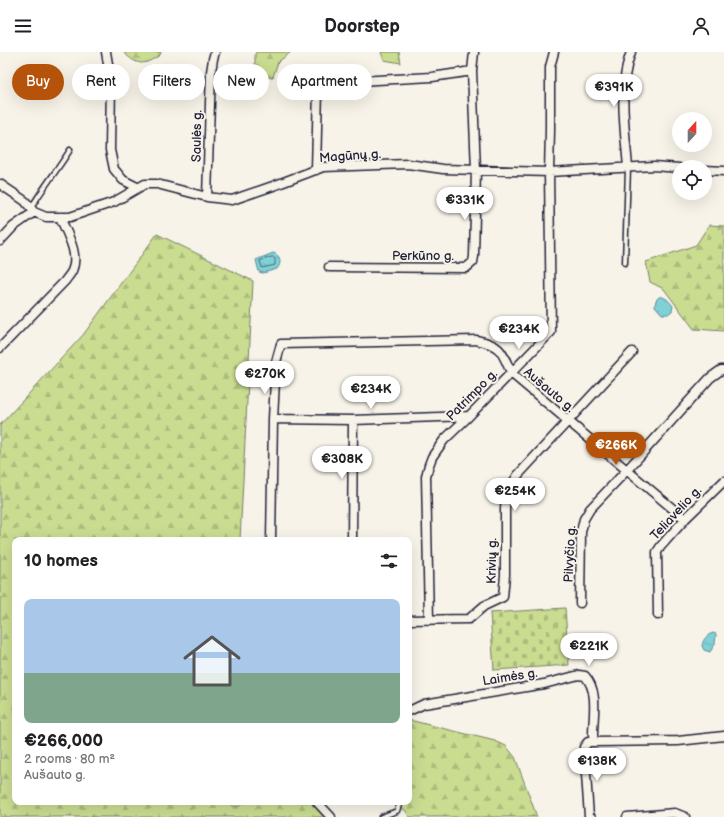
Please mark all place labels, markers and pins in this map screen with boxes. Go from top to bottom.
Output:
pin: €391K [586,74,642,108]
pin: €331K [437,187,493,221]
pin: €234K [491,316,547,350]
pin: €270K [237,361,293,395]
pin: €234K [343,376,399,410]
pin: €266K [588,432,644,466]
pin: €308K [314,446,370,480]
pin: €254K [487,478,543,512]
pin: €221K [561,633,617,667]
pin: €138K [569,748,625,782]

